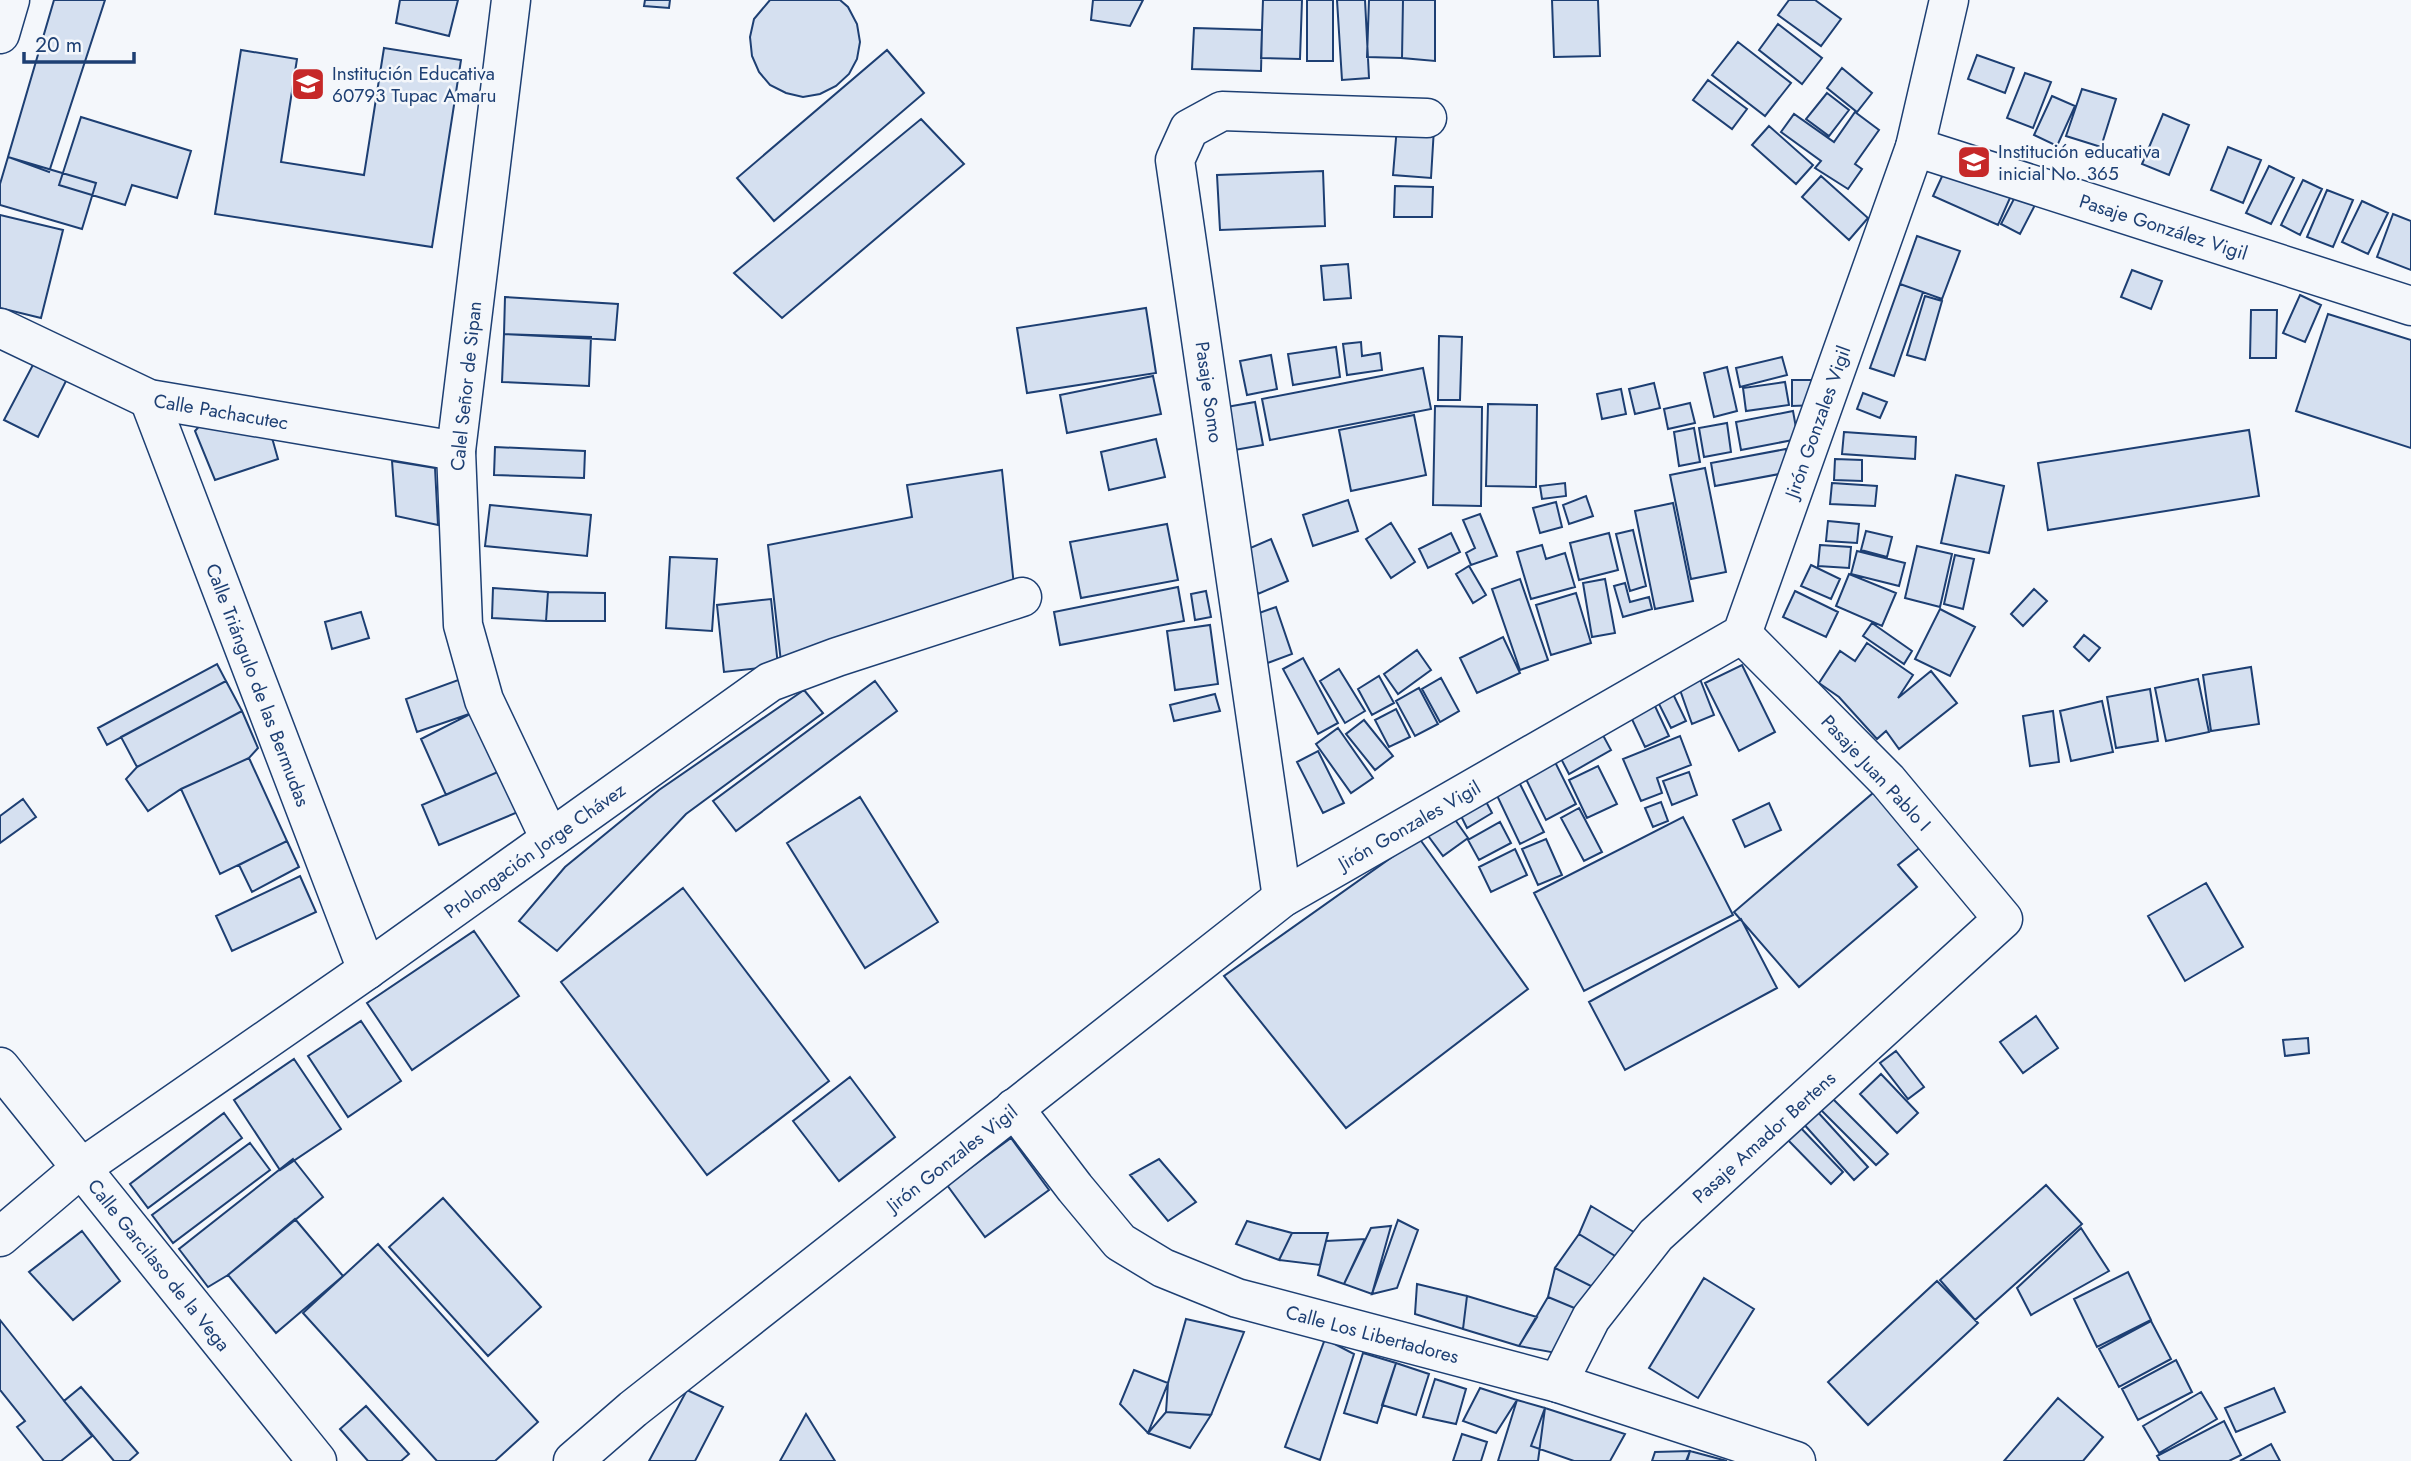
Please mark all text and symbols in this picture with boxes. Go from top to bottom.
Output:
scale bar [24,21,135,65]
text: 20 m [35,30,82,60]
place label: Institución Educativa 60793 Tupac Amaru [332,60,496,109]
school or university icon: Institución Educativa 60793 Tupac Amaru [289,65,327,103]
place label: Institución educativa inicial No. 365 [1998,138,2160,187]
school or university icon: Institución educativa inicial No. 365 [1955,143,1993,181]
street label: Pasaje González Vigil [2076,187,2251,266]
street label: Calel Señor de Sipan [444,300,488,472]
street label: Pasaje Somo [1189,340,1229,444]
street label: Jirón Gonzales Vigil [1777,342,1857,505]
street label: Calle Pachacutec [152,387,290,436]
street label: Calle Triángulo de las Bermudas [199,559,317,811]
street label: Pasaje Juan Pablo I [1815,709,1937,837]
street label: Jirón Gonzales Vigil [1330,774,1485,878]
street label: Prolongación Jorge Chávez [438,776,631,925]
street label: Pasaje Amador Bertens [1686,1064,1841,1209]
street label: Jirón Gonzales Vigil [878,1098,1023,1220]
street label: Calle Garcilaso de la Vega [82,1173,237,1357]
street label: Calle Los Libertadores [1283,1298,1462,1370]

